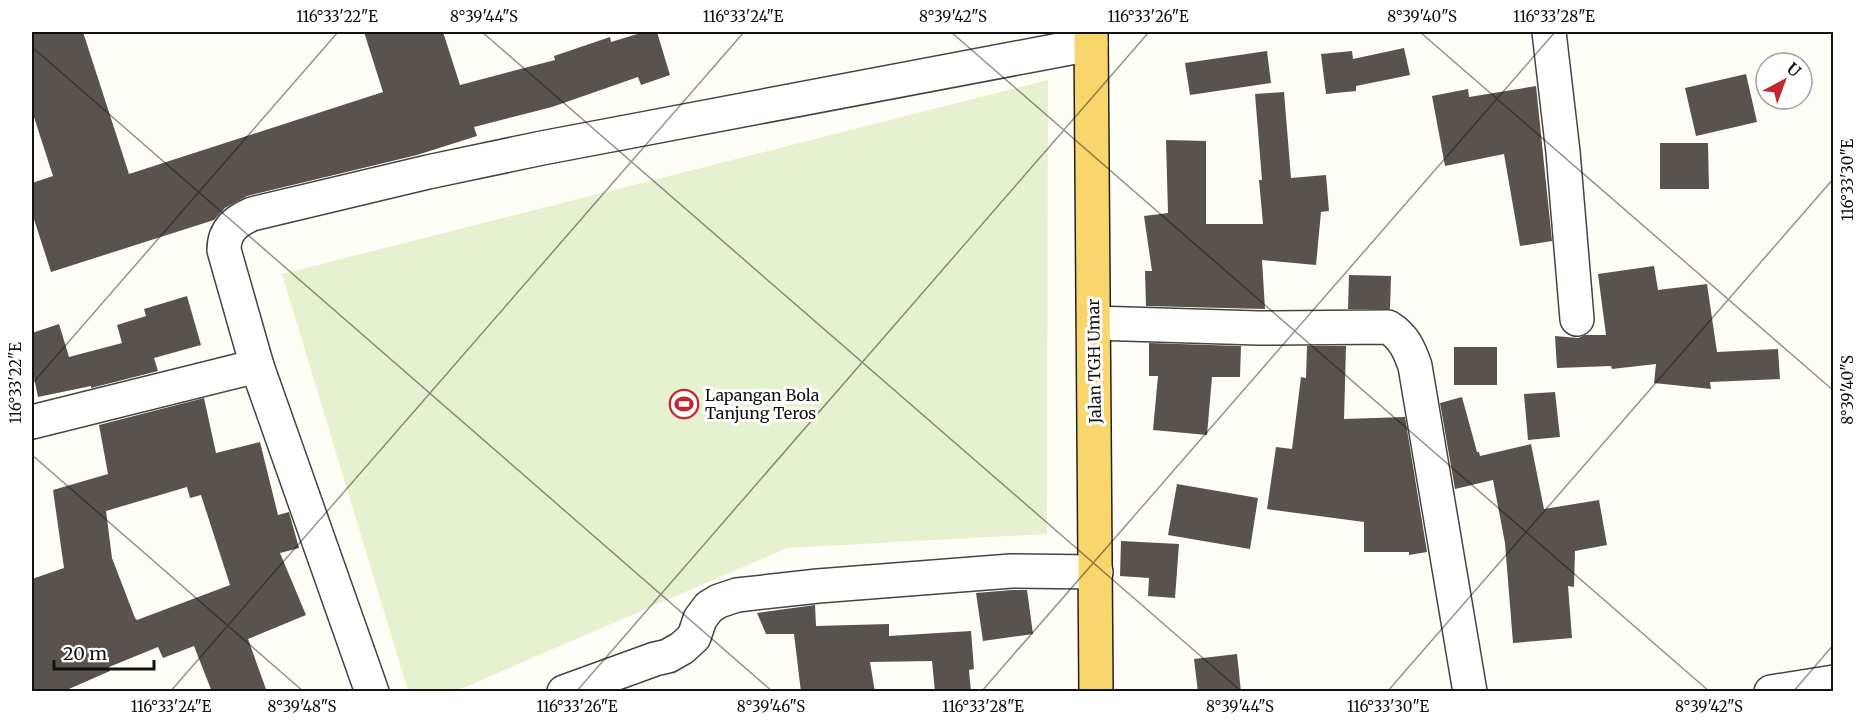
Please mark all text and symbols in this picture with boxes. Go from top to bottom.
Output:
text: 116°33'22"E [296,7,378,26]
text: 8°39'44"S [450,7,518,26]
text: 116°33'24"E [703,7,784,26]
text: 8°39'42"S [919,7,987,26]
text: 116°33'26"E [1108,7,1189,26]
text: 8°39'40"S [1387,7,1457,26]
text: 116°33'28"E [1513,7,1595,26]
north arrow [1754,51,1814,111]
text: U [1783,58,1805,81]
text: 116°33'30"E [1838,138,1857,221]
street label: Jalan TGH Umar [1083,298,1105,425]
text: 116°33'22"E [6,342,25,424]
text: 8°39'40"S [1838,355,1857,425]
place label: Lapangan Bola Tanjung Teros [705,385,820,423]
sports icon: Lapangan Bola Tanjung Teros [668,388,700,420]
scale bar [54,633,154,671]
text: 20 m [63,642,107,665]
text: 116°33'24"E [131,697,212,716]
text: 8°39'48"S [267,697,337,716]
text: 116°33'26"E [537,697,618,716]
text: 8°39'46"S [737,697,805,716]
text: 116°33'28"E [942,697,1024,716]
text: 8°39'44"S [1206,697,1274,716]
text: 116°33'30"E [1347,697,1430,716]
text: 8°39'42"S [1675,697,1743,716]

